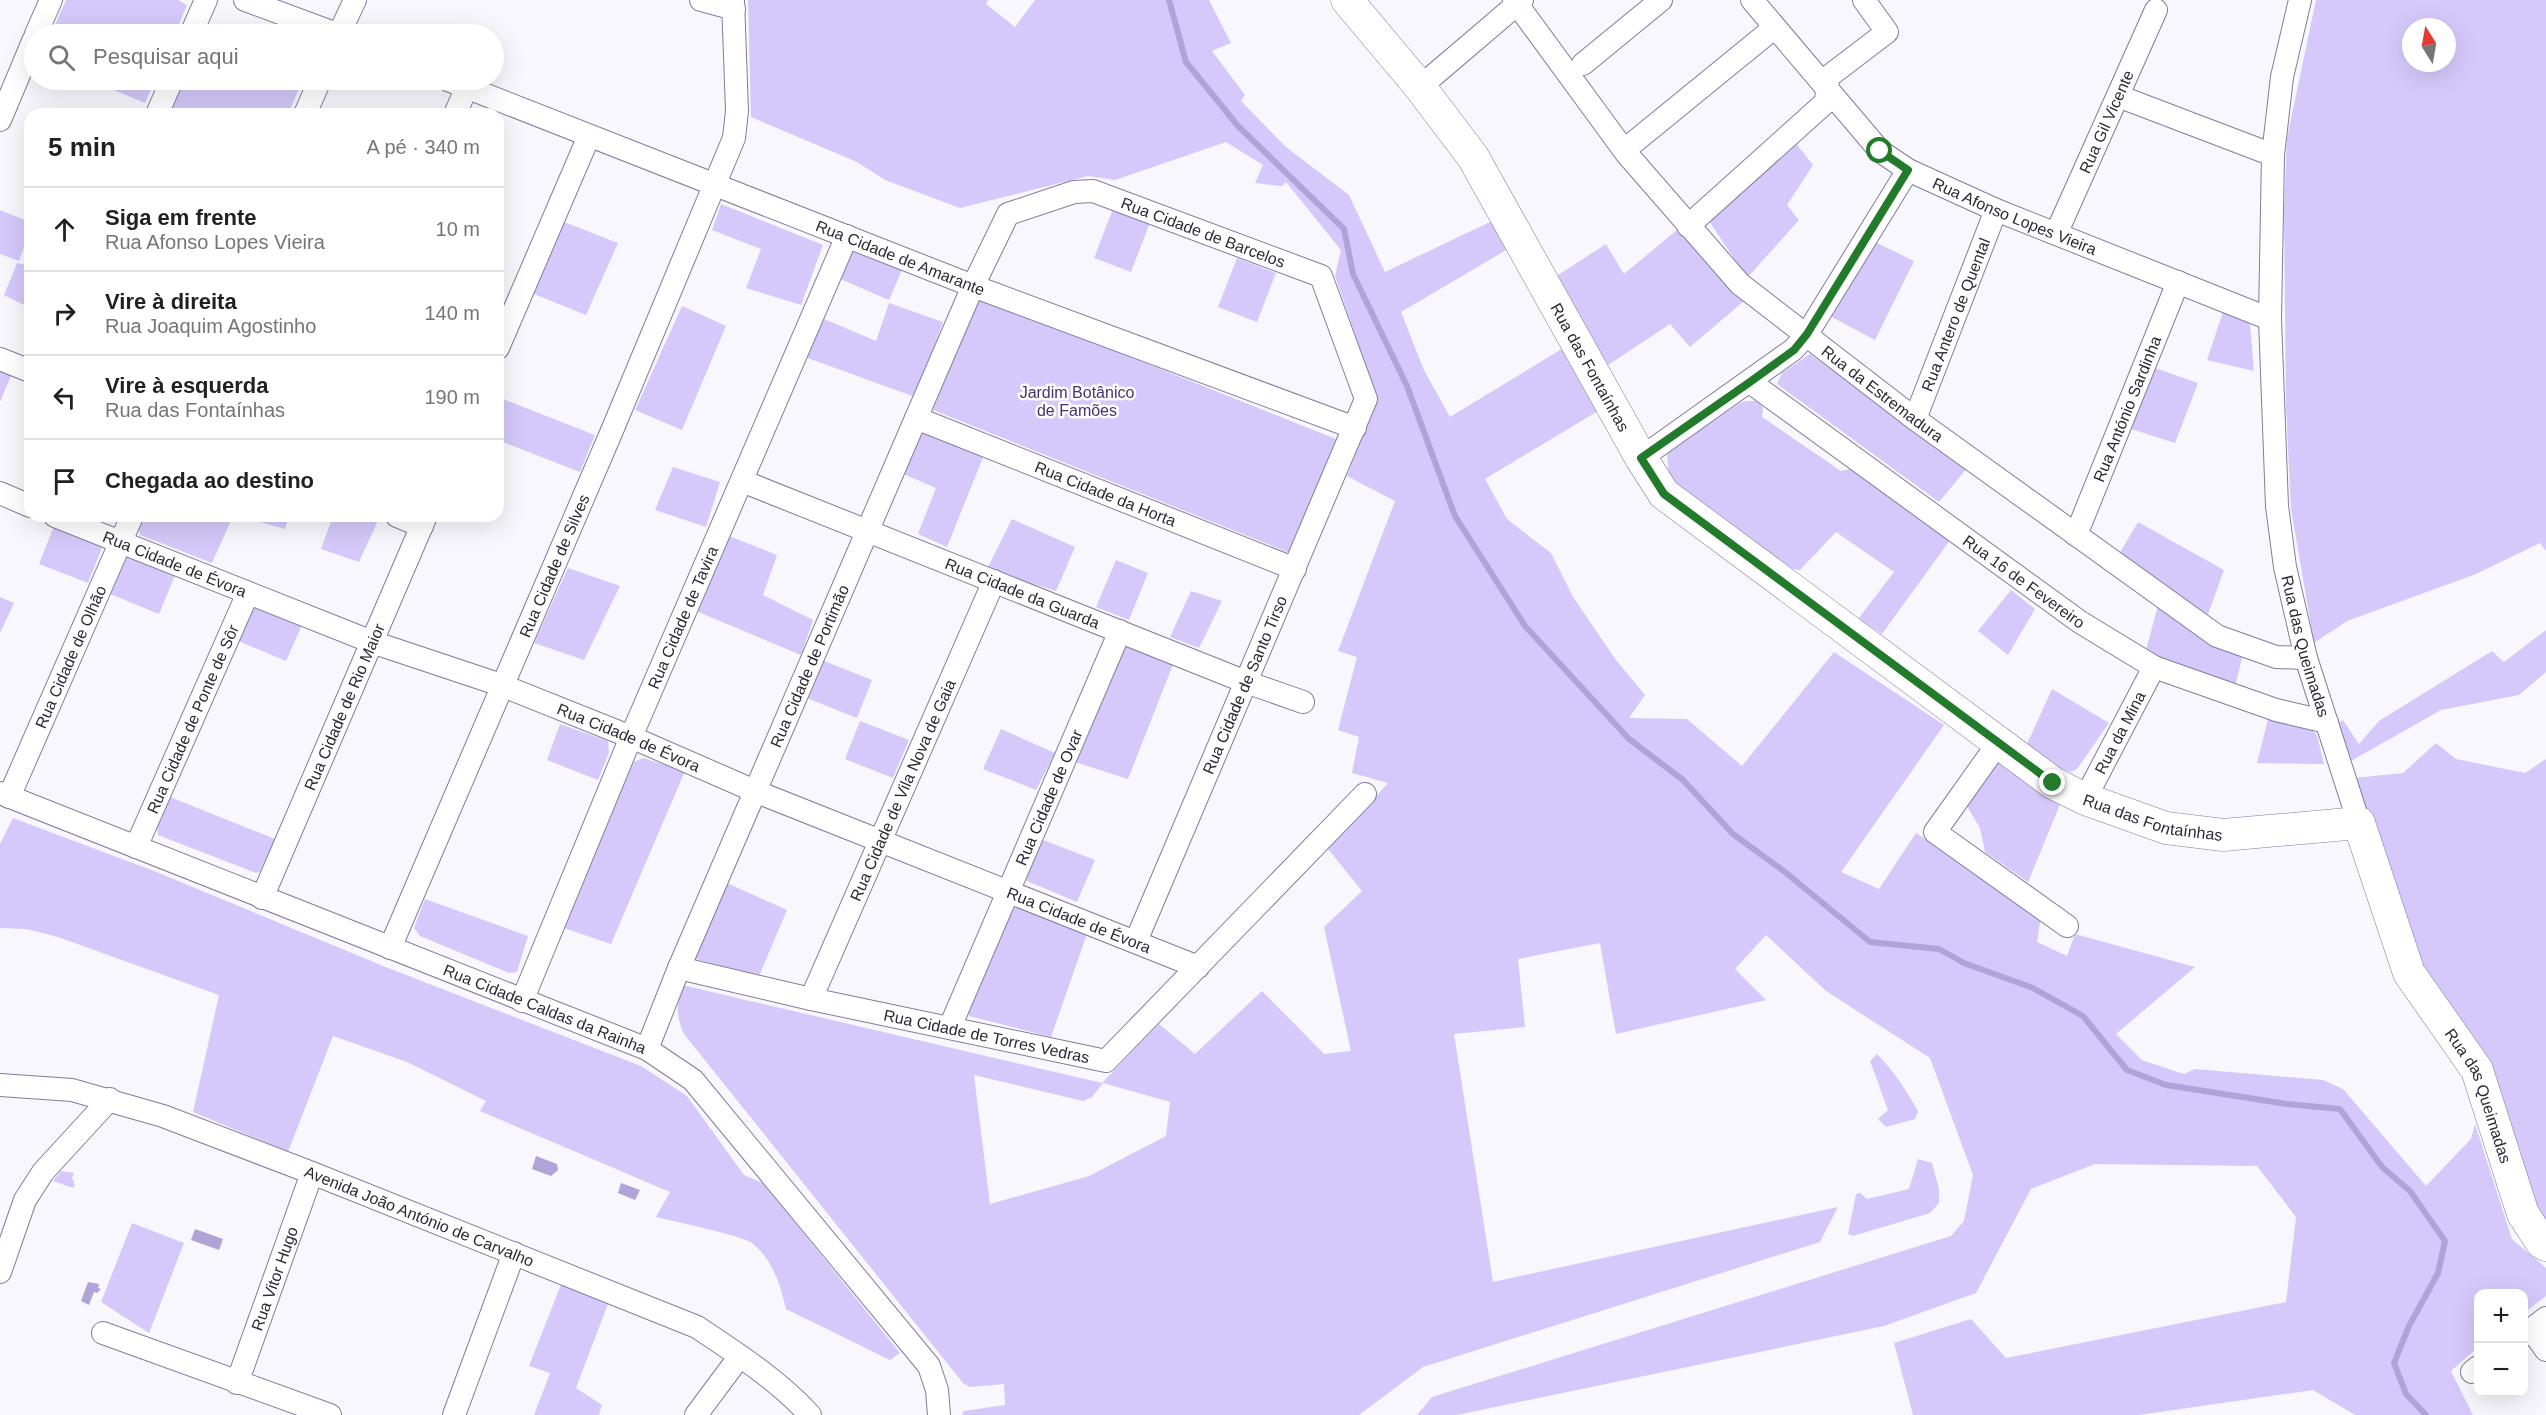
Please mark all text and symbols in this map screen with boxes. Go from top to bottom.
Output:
north arrow [2402,18,2456,72]
search box [24,24,504,90]
icon: search [45,41,78,74]
text: Pesquisar aqui [93,44,239,69]
street label: Rua Gil Vicente [2076,67,2137,176]
text: 5 min [48,132,116,162]
text: A pé · 340 m [367,136,480,158]
route start [1866,137,1892,163]
street label: Rua Afonso Lopes Vieira [1930,174,2099,258]
street label: Rua Cidade de Barcelos [1119,194,1287,270]
text: Siga em frente [105,205,257,230]
icon: ahead [48,213,81,246]
street label: Rua Cidade de Amarante [814,217,987,298]
text: 10 m [436,218,480,240]
text: Rua Afonso Lopes Vieira [105,231,325,253]
street label: Rua Antero de Quental [1918,236,1993,394]
text: Vire à direita [105,289,237,314]
icon: right [48,297,81,330]
street label: Rua das Fontaínhas [1548,300,1633,434]
text: 140 m [424,302,480,324]
text: Rua Joaquim Agostinho [105,315,316,337]
street label: Rua António Sardinha [2090,333,2164,484]
street label: Rua da Estremadura [1819,342,1946,445]
text: Vire à esquerda [105,373,268,398]
icon: left [48,381,81,414]
park label: Jardim Botânico de Famões [1020,384,1134,419]
text: 190 m [424,386,480,408]
text: Rua das Fontaínhas [105,399,285,421]
street label: Rua Cidade da Horta [1032,458,1179,529]
icon: arrive [48,465,81,498]
text: Chegada ao destino [105,468,314,493]
street label: Rua Cidade de Silves [516,492,592,640]
street label: Rua Cidade de Évora [101,527,249,600]
street label: Rua 16 de Fevereiro [1960,532,2088,631]
street label: Rua Cidade de Tavira [644,543,721,691]
street label: Rua Cidade da Guarda [943,554,1102,631]
street label: Rua das Queimadas [2279,574,2333,719]
street label: Rua Cidade de Portimão [767,582,852,750]
street label: Rua Cidade de Olhão [32,583,109,731]
street label: Rua Cidade de Santo Tirso [1200,593,1290,777]
street label: Rua Cidade de Rio Maior [301,620,388,793]
street label: Rua Cidade de Ponte de Sôr [143,621,242,816]
street label: Rua Cidade de Vila Nova de Gaia [847,677,958,904]
street label: Rua da Mina [2091,688,2148,777]
street label: Rua Cidade de Évora [555,700,703,775]
street label: Rua Cidade de Ovar [1012,726,1085,868]
route end [2039,769,2065,795]
street label: Rua das Fontaínhas [2081,791,2224,843]
street label: Rua Cidade de Évora [1005,884,1153,956]
street label: Rua Cidade Caldas da Rainha [441,961,649,1056]
street label: Rua Cidade de Torres Vedras [882,1006,1091,1066]
street label: Rua das Queimadas [2442,1025,2515,1165]
street label: Avenida João António de Carvalho [302,1163,537,1269]
street label: Rua Vitor Hugo [248,1224,301,1333]
map controls [2474,1289,2528,1397]
button: + [2474,1289,2528,1343]
button: − [2474,1343,2528,1397]

